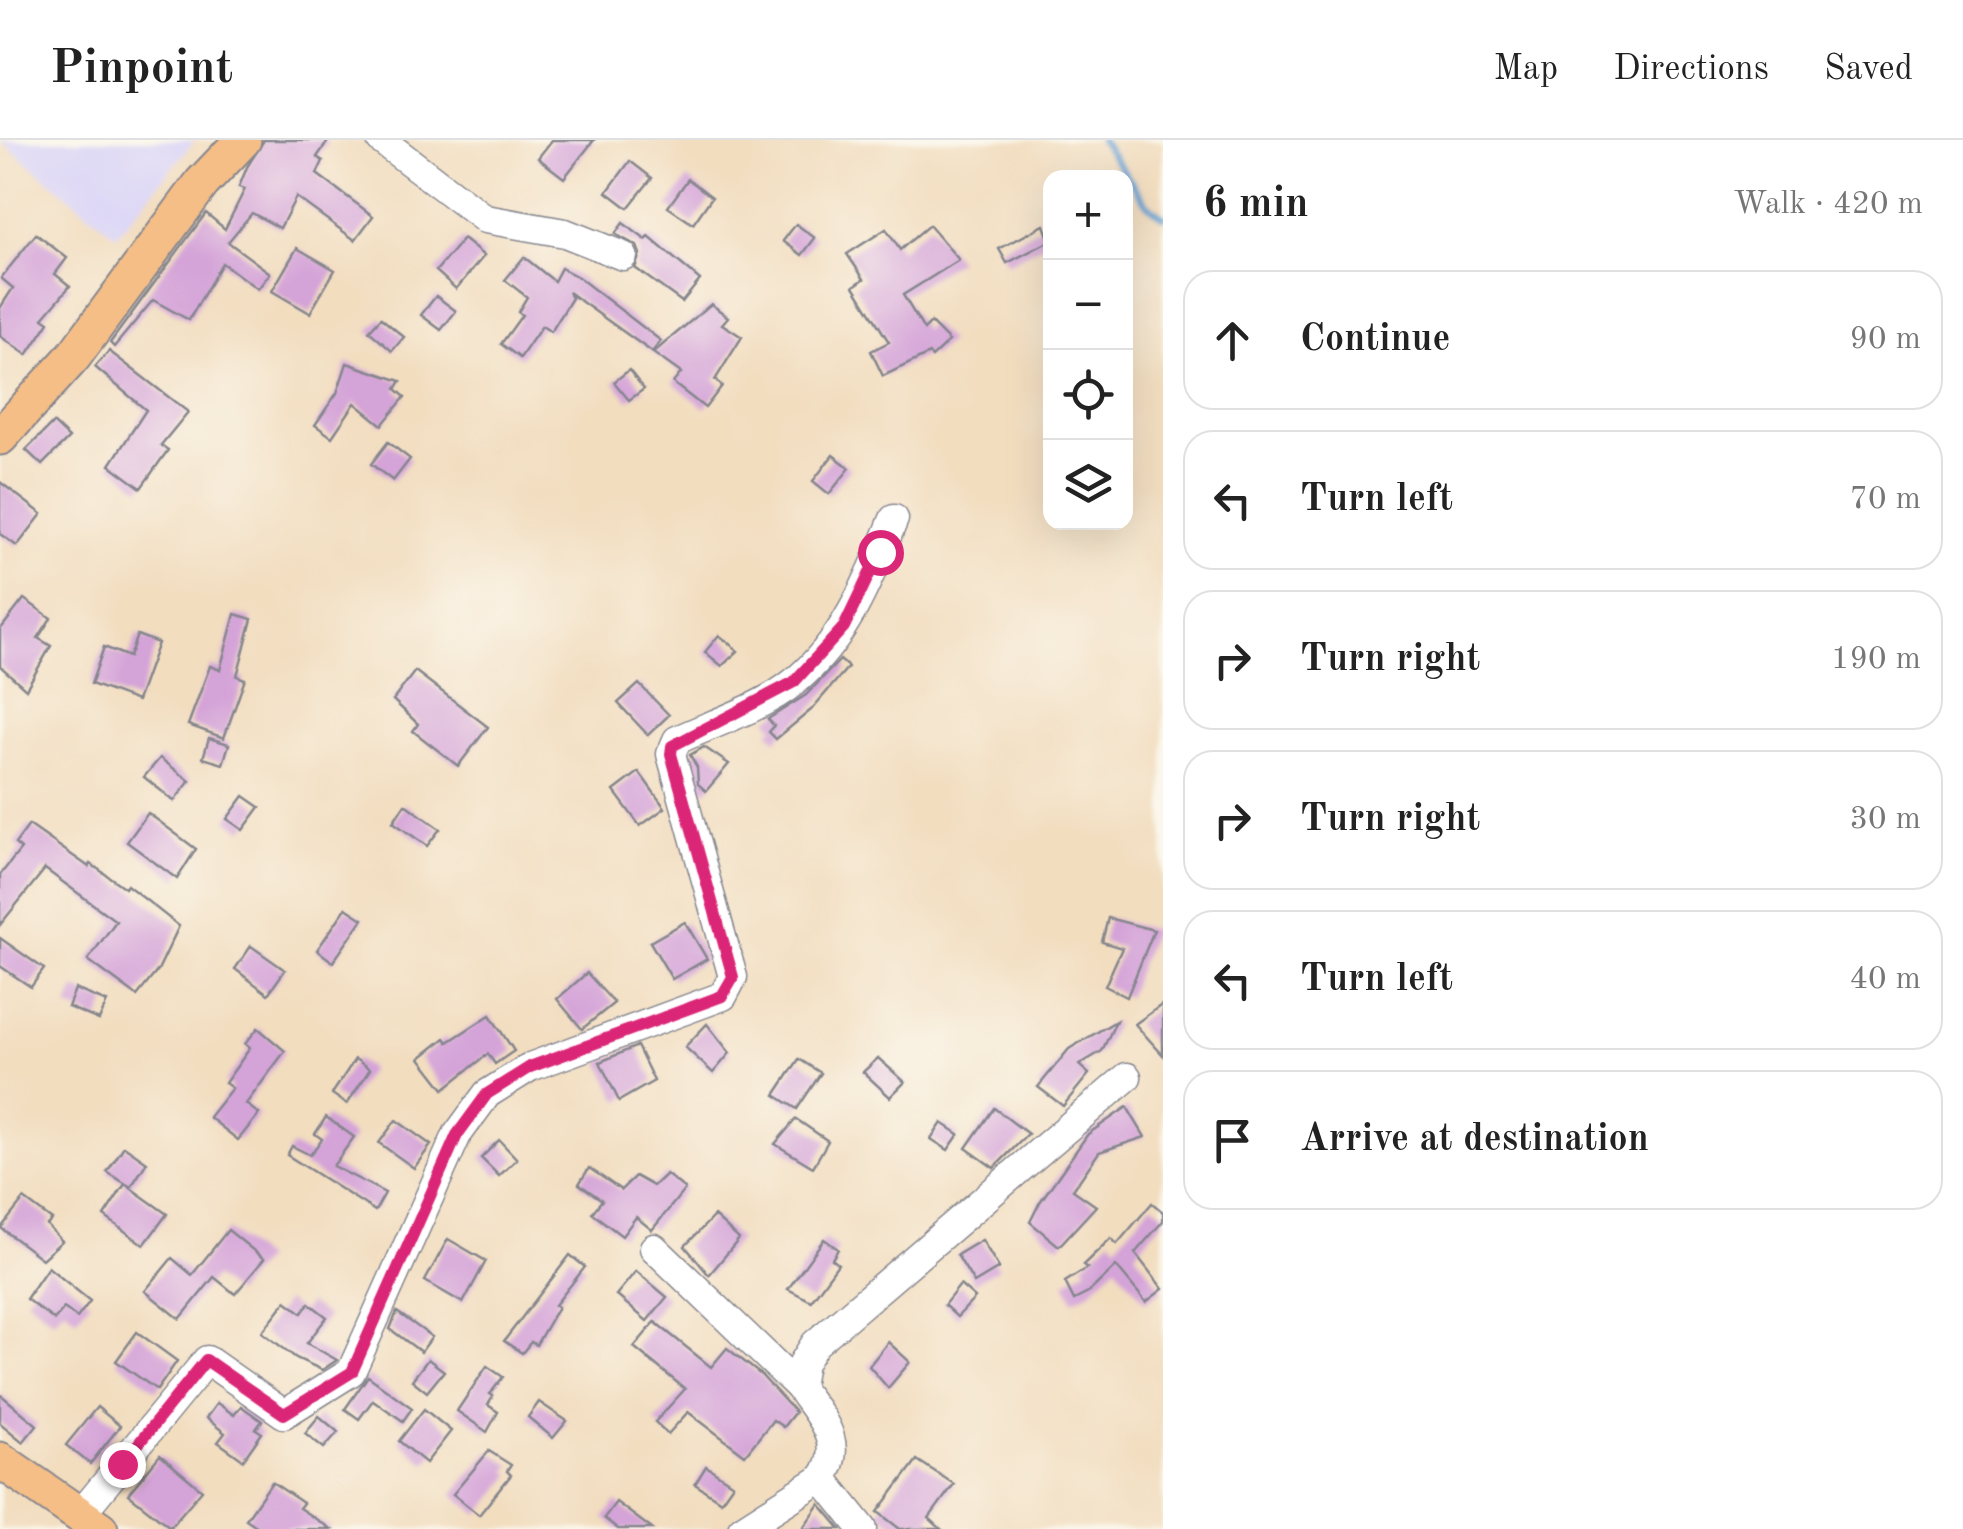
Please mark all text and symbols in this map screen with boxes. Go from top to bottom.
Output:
text: Pinpoint [50,45,233,93]
text: Map [1493,52,1558,87]
text: Directions [1613,52,1769,87]
text: Saved [1824,52,1913,87]
map controls [1043,170,1133,530]
button: + [1043,170,1133,260]
text: 6 min [1203,184,1309,226]
text: Walk · 420 m [1733,189,1923,221]
button: − [1043,260,1133,350]
icon: ahead [1205,313,1260,368]
text: Continue [1300,321,1450,359]
text: 90 m [1850,324,1921,356]
button: locate [1043,350,1133,440]
button: layers [1043,440,1133,530]
icon: left [1205,473,1260,528]
text: Turn left [1300,481,1453,519]
text: 70 m [1850,484,1921,516]
route start [858,530,904,576]
icon: right [1205,633,1260,688]
text: Turn right [1300,641,1480,679]
text: 190 m [1831,644,1921,676]
icon: right [1205,793,1260,848]
text: Turn right [1300,801,1480,839]
text: 30 m [1850,804,1921,836]
icon: left [1205,953,1260,1008]
text: Turn left [1300,961,1453,999]
text: 40 m [1850,964,1921,996]
icon: arrive [1205,1113,1260,1168]
text: Arrive at destination [1300,1121,1649,1159]
route end [100,1442,146,1488]

